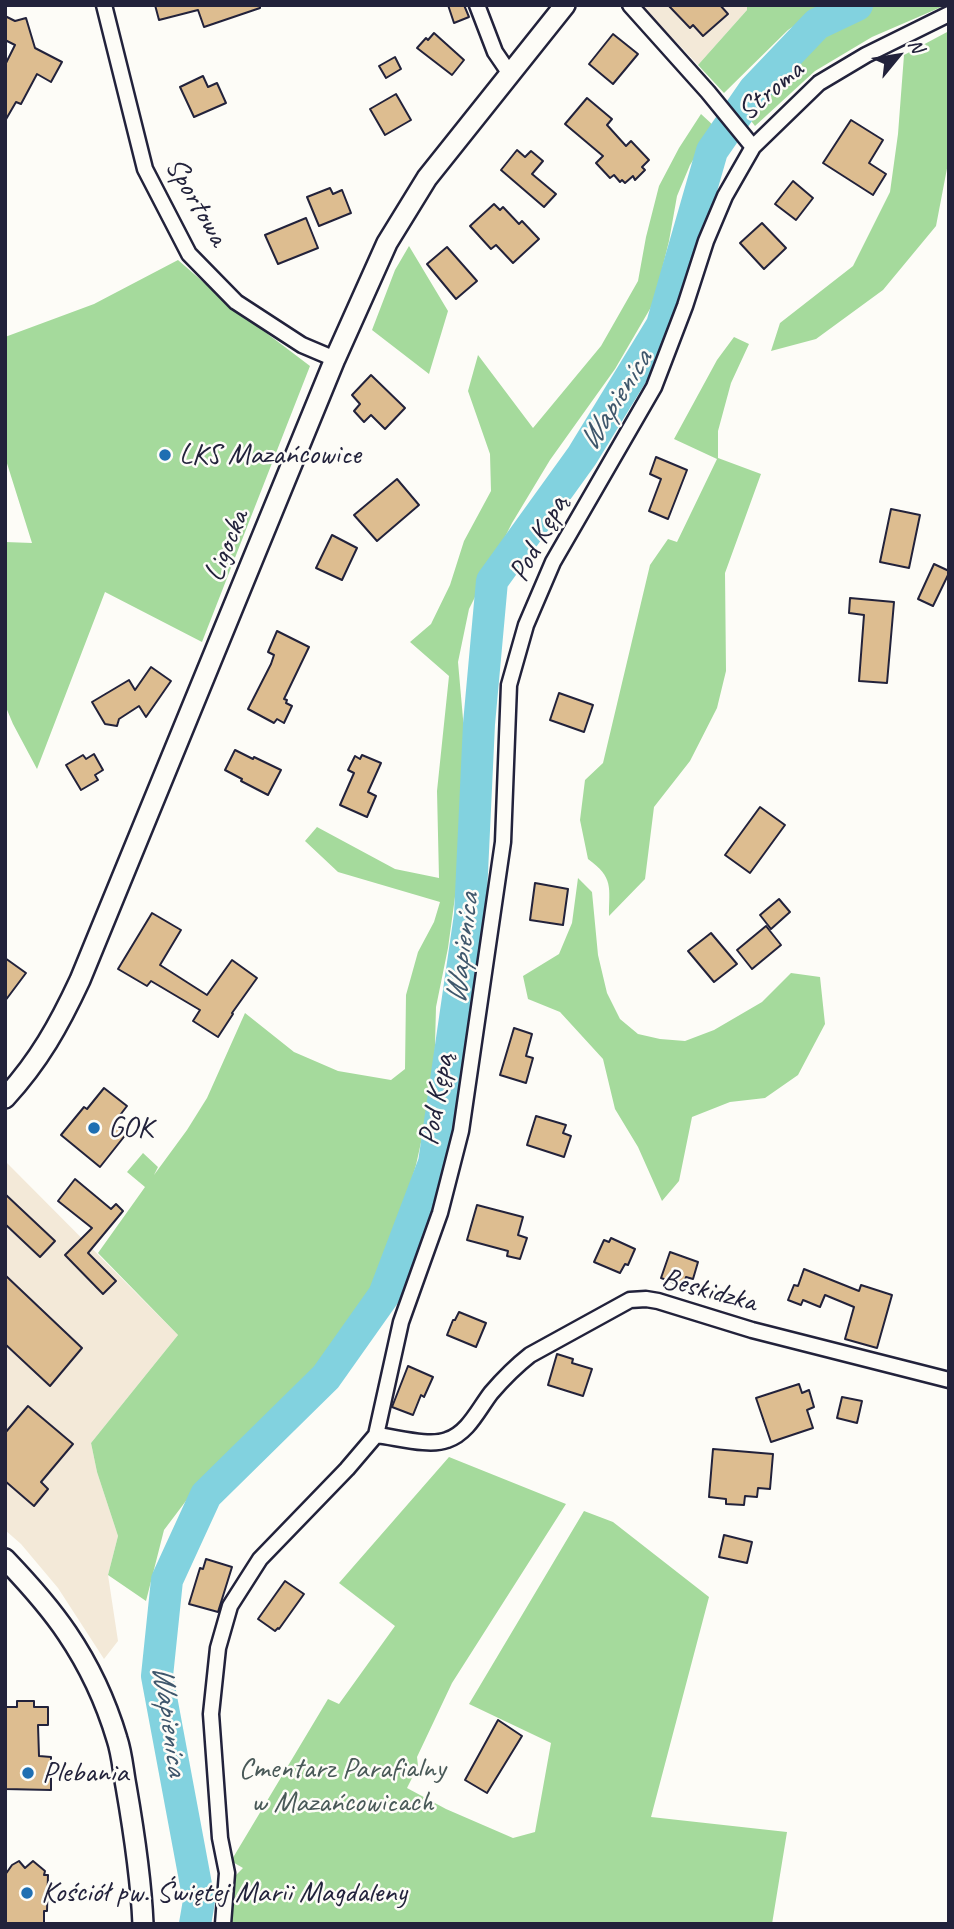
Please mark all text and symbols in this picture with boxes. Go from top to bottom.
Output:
north arrow [863,21,933,91]
text: N [903,34,930,57]
street label: Stroma [731,53,811,129]
street label: Sportowa [157,152,235,252]
water label: Wapienica [570,344,662,458]
place label: LKS Mazańcowice [179,437,361,473]
marker: LKS Mazańcowice [157,447,173,463]
street label: Pod Kępą [502,490,576,588]
street label: Ligocka [197,505,257,587]
water label: Wapienica [437,892,489,1006]
street label: Pod Kępą [411,1052,463,1148]
place label: GOK [108,1110,152,1146]
marker: GOK [86,1120,102,1136]
street label: Beskidzka [658,1261,760,1321]
water label: Wapienica [142,1663,196,1777]
park label: Cmentarz Parafialny w Mazańcowicach [238,1751,446,1822]
place label: Plebania [42,1755,128,1791]
marker: Plebania [20,1765,36,1781]
place label: Kościół pw. Świętej Marii Magdaleny [41,1875,407,1911]
marker: Kościół pw. Świętej Marii Magdaleny [19,1885,35,1901]

